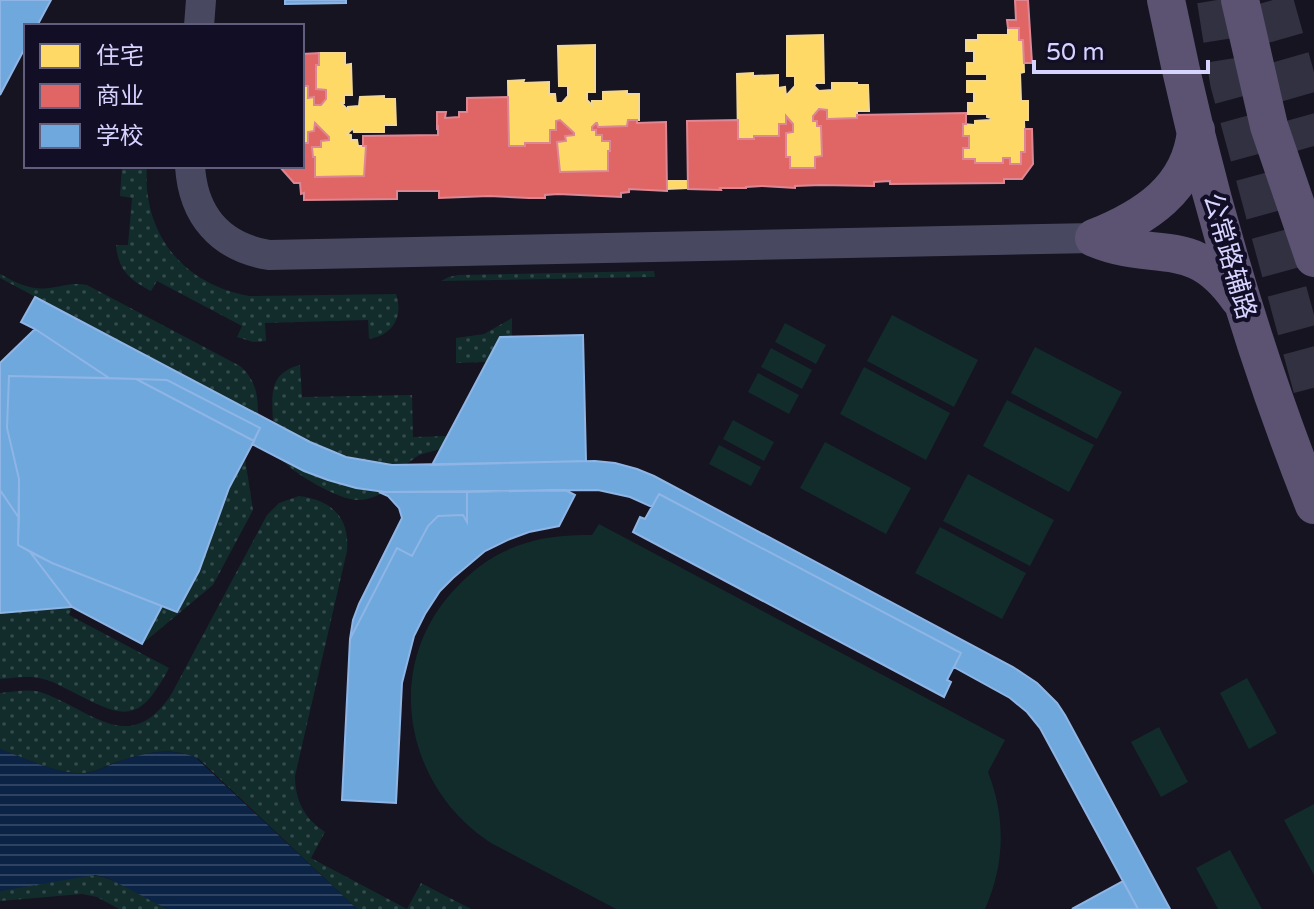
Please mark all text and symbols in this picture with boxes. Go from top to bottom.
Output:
legend [24,24,304,168]
scale bar [1034,24,1208,74]
text: 50 m [1046,38,1104,67]
text: 住宅 [96,42,144,71]
text: 商业 [96,82,144,111]
text: 学校 [96,122,144,151]
street label: 公常路辅路 [1197,189,1262,323]

